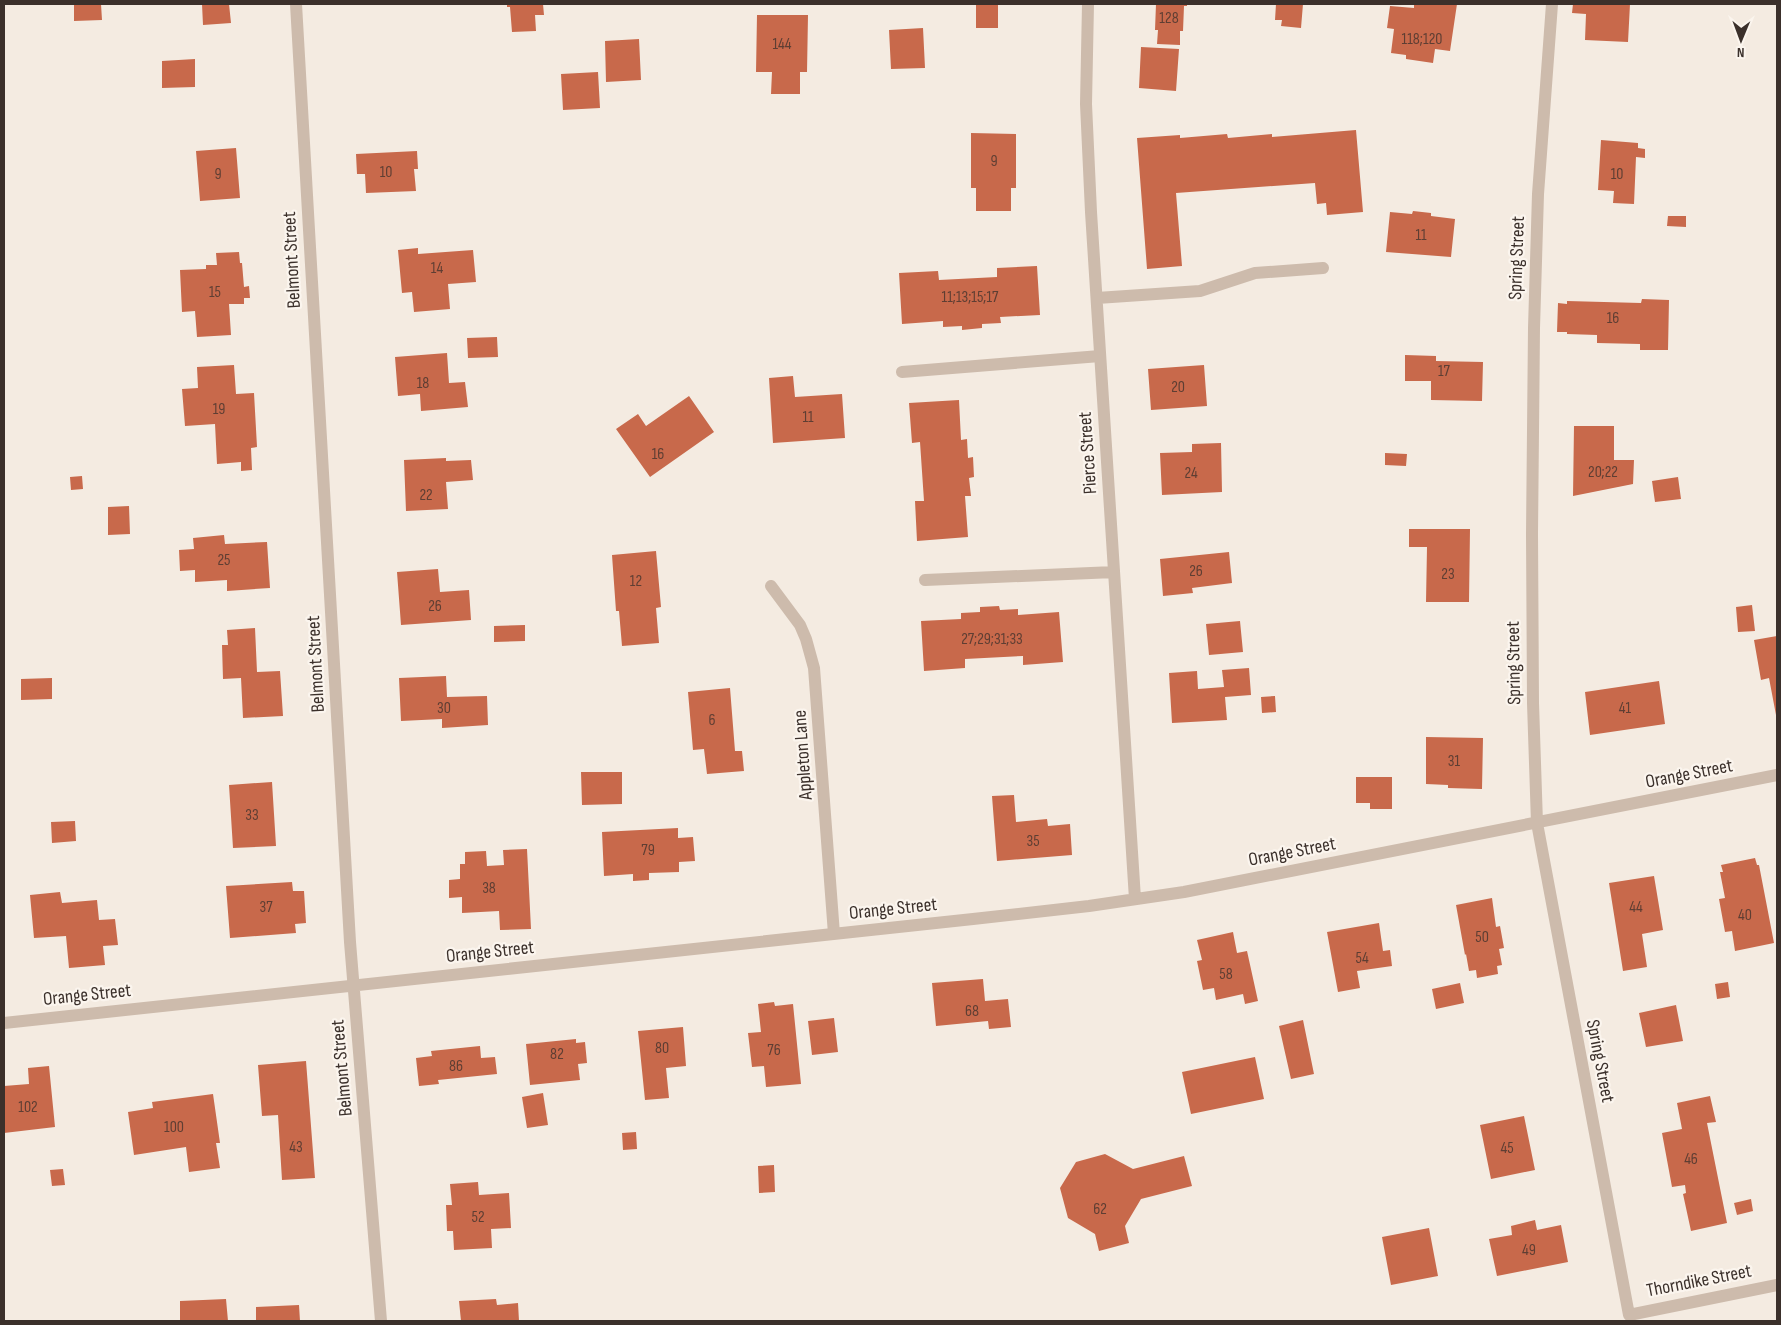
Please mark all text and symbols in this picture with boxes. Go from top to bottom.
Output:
house number: 128 [1159,9,1179,28]
north arrow [1716,15,1766,65]
house number: 118;120 [1402,30,1442,49]
house number: 144 [772,35,792,54]
text: N [1737,44,1745,61]
house number: 9 [990,152,998,171]
house number: 10 [380,163,392,182]
house number: 9 [214,165,222,184]
house number: 10 [1611,165,1623,184]
street label: Belmont Street [278,211,306,309]
street label: Spring Street [1504,216,1530,300]
house number: 11 [1415,226,1427,245]
house number: 14 [431,259,443,278]
house number: 15 [209,283,221,302]
house number: 11;13;15;17 [942,288,999,307]
house number: 16 [1607,309,1619,328]
house number: 17 [1438,362,1451,381]
house number: 18 [417,374,429,393]
house number: 20 [1171,378,1185,397]
house number: 19 [213,400,225,419]
house number: 11 [802,408,814,427]
street label: Pierce Street [1074,411,1102,495]
house number: 16 [652,445,664,464]
house number: 20;22 [1588,463,1618,482]
house number: 24 [1184,464,1198,483]
house number: 22 [419,486,433,505]
house number: 25 [217,551,231,570]
house number: 26 [1189,562,1203,581]
house number: 23 [1441,565,1455,584]
house number: 12 [630,572,642,591]
house number: 26 [428,597,442,616]
street label: Belmont Street [302,615,330,713]
street label: Spring Street [1502,621,1526,705]
house number: 27;29;31;33 [961,630,1023,649]
house number: 30 [437,699,451,718]
house number: 41 [1619,699,1632,718]
street label: Appleton Lane [788,709,818,802]
house number: 6 [708,711,716,730]
house number: 31 [1448,752,1461,771]
street label: Orange Street [1644,754,1735,794]
house number: 33 [245,806,259,825]
house number: 35 [1026,832,1040,851]
street label: Orange Street [1247,832,1338,872]
house number: 79 [641,841,655,860]
house number: 38 [482,879,496,898]
street label: Orange Street [848,893,938,925]
house number: 37 [259,898,273,917]
house number: 44 [1629,898,1643,917]
house number: 40 [1738,906,1752,925]
house number: 50 [1475,928,1489,947]
street label: Orange Street [445,936,535,968]
house number: 54 [1355,949,1369,968]
house number: 58 [1219,965,1233,984]
street label: Orange Street [42,979,132,1011]
house number: 68 [965,1002,979,1021]
street label: Spring Street [1581,1018,1619,1105]
street label: Belmont Street [326,1019,358,1117]
house number: 80 [655,1039,669,1058]
house number: 76 [767,1041,781,1060]
house number: 82 [550,1045,564,1064]
house number: 86 [449,1057,463,1076]
house number: 102 [18,1098,38,1117]
house number: 100 [164,1118,184,1137]
house number: 43 [289,1138,303,1157]
house number: 45 [1500,1139,1514,1158]
house number: 46 [1684,1150,1698,1169]
house number: 62 [1093,1200,1107,1219]
house number: 52 [471,1208,485,1227]
house number: 49 [1522,1241,1536,1260]
street label: Thorndike Street [1645,1260,1754,1302]

